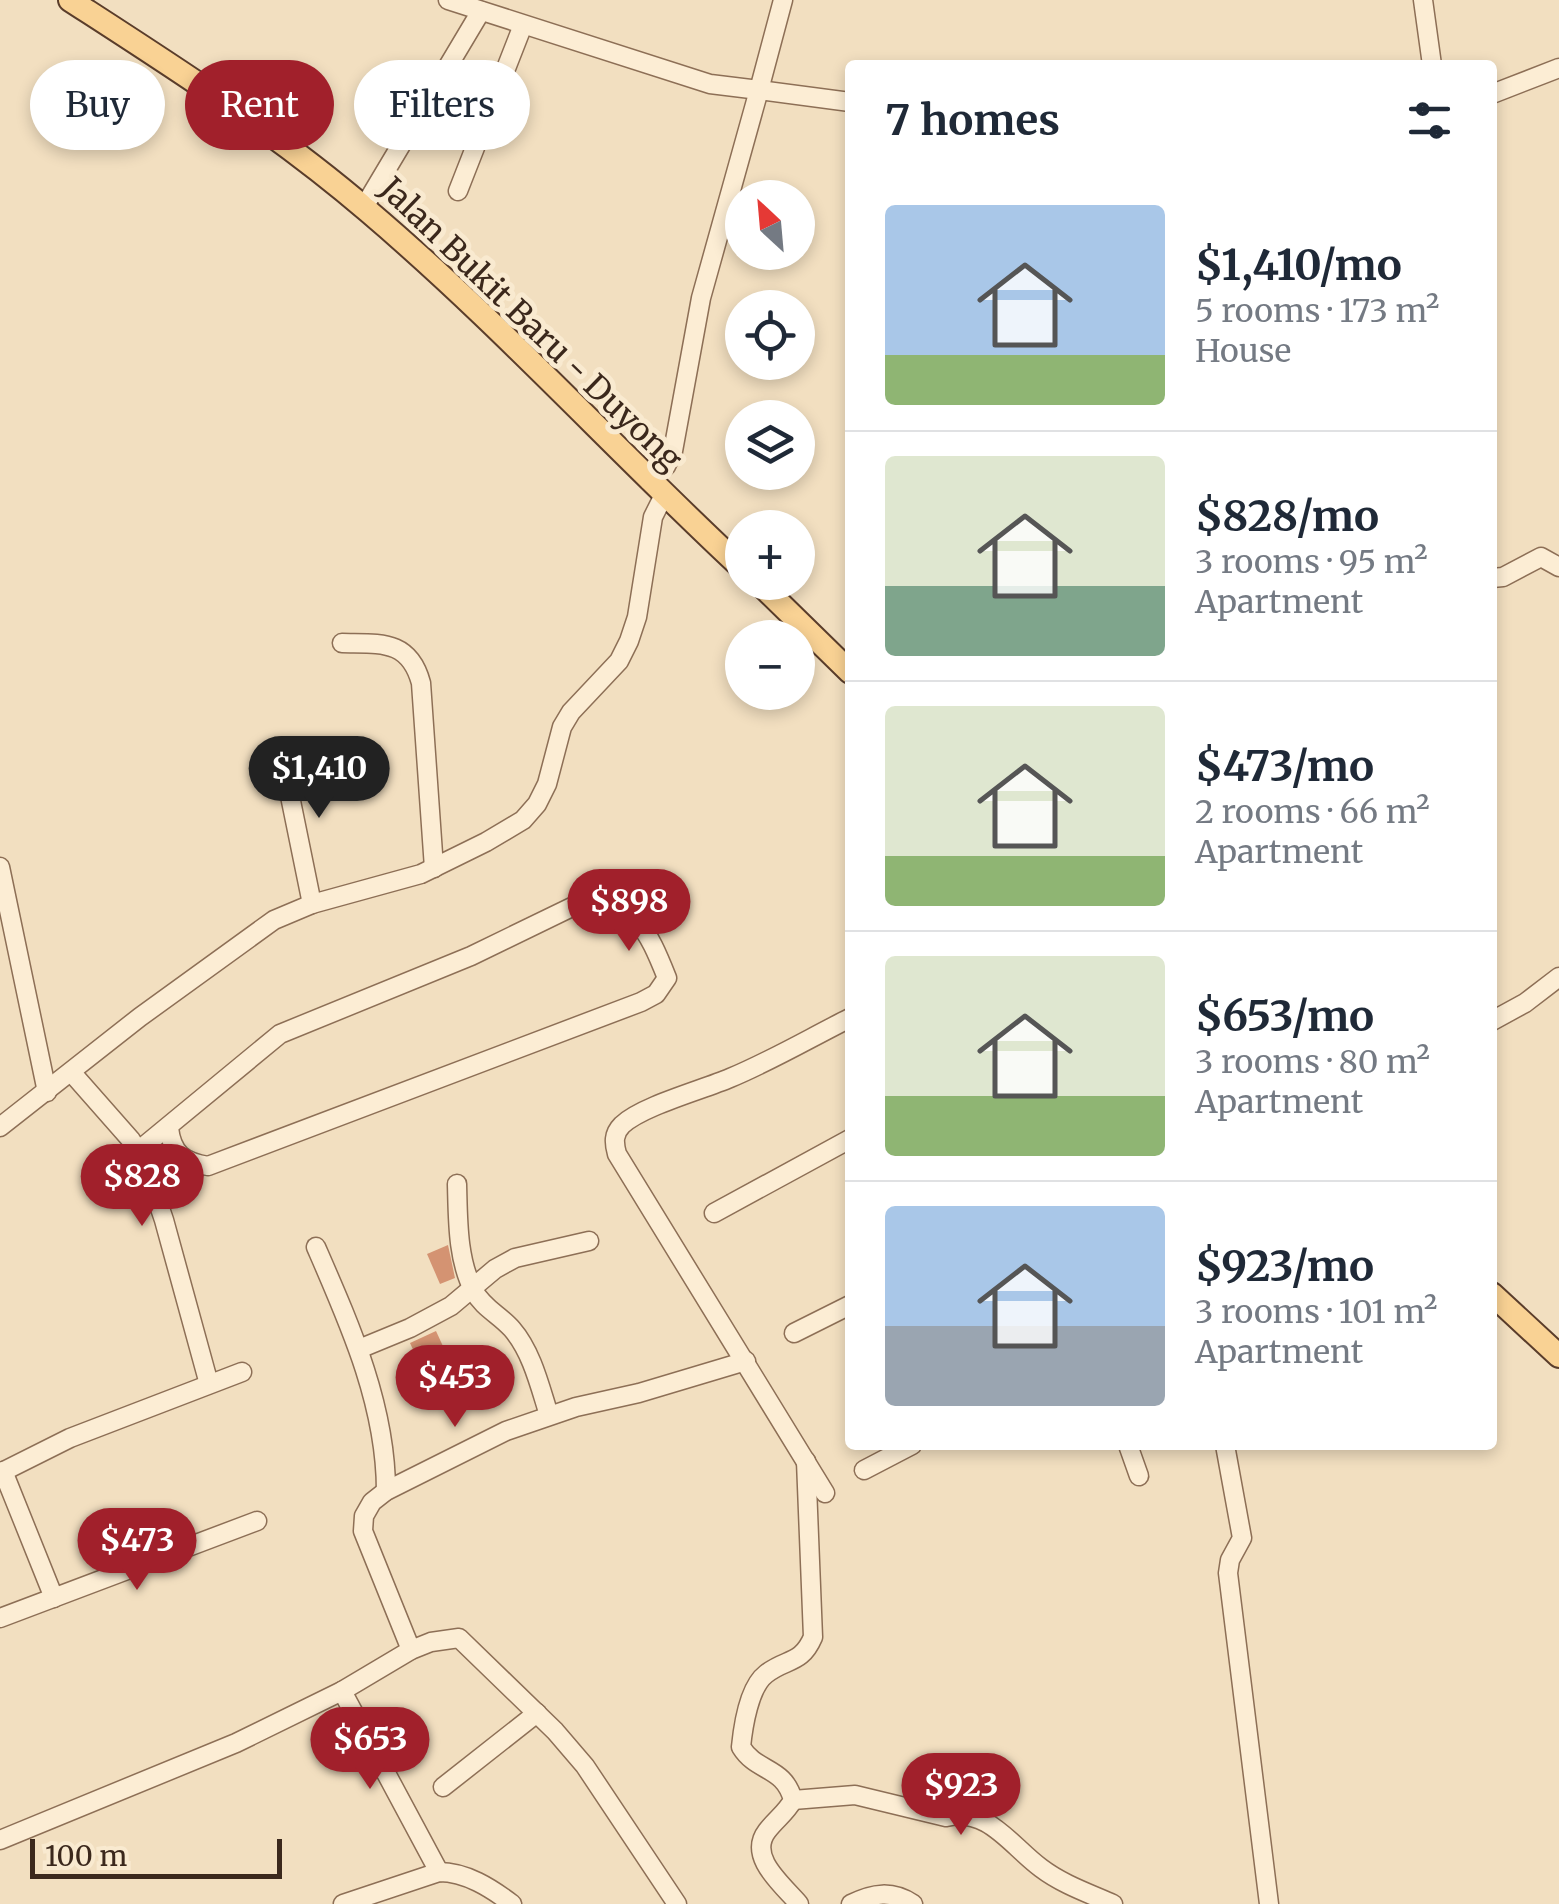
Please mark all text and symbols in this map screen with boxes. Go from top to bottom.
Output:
chip: Buy [30,60,165,150]
chip: Rent [185,60,334,150]
chip: Filters [354,60,530,150]
icon: filters [1402,93,1457,148]
text: 7 homes [885,94,1060,146]
street label: Jalan Bukit Baru - Duyong [371,168,690,479]
north arrow [725,180,815,270]
map controls [725,180,815,710]
text: $1,410/mo [1195,239,1402,291]
icon: home [965,245,1085,365]
button: locate [725,290,815,380]
text: 5 rooms · 173 m² [1195,291,1439,331]
text: House [1195,331,1291,371]
button: layers [725,400,815,490]
text: $828/mo [1195,490,1379,542]
icon: home [965,496,1085,616]
button: + [725,510,815,600]
text: 3 rooms · 95 m² [1195,542,1428,582]
text: Apartment [1195,582,1363,622]
button: − [725,620,815,710]
pin: $1,410 [238,736,400,821]
text: $473/mo [1195,740,1374,792]
icon: home [965,746,1085,866]
text: $1,410 [271,748,367,788]
text: 2 rooms · 66 m² [1195,792,1430,832]
text: Apartment [1195,832,1363,872]
pin: $898 [570,869,688,954]
text: $898 [589,881,669,921]
text: $653/mo [1195,990,1374,1042]
icon: home [965,996,1085,1116]
text: 3 rooms · 80 m² [1195,1042,1430,1082]
text: Apartment [1195,1082,1363,1122]
pin: $828 [83,1144,201,1229]
text: $828 [103,1156,181,1196]
text: $923/mo [1195,1240,1374,1292]
icon: home [965,1246,1085,1366]
text: 3 rooms · 101 m² [1195,1292,1437,1332]
text: Apartment [1195,1332,1363,1372]
pin: $453 [396,1345,514,1430]
text: $453 [418,1357,492,1397]
pin: $473 [78,1508,196,1593]
text: $473 [100,1520,175,1560]
pin: $653 [311,1707,429,1792]
text: $653 [332,1719,408,1759]
pin: $923 [902,1753,1020,1838]
text: $923 [923,1765,999,1805]
scale bar [30,1834,282,1878]
text: 100 m [45,1838,127,1874]

